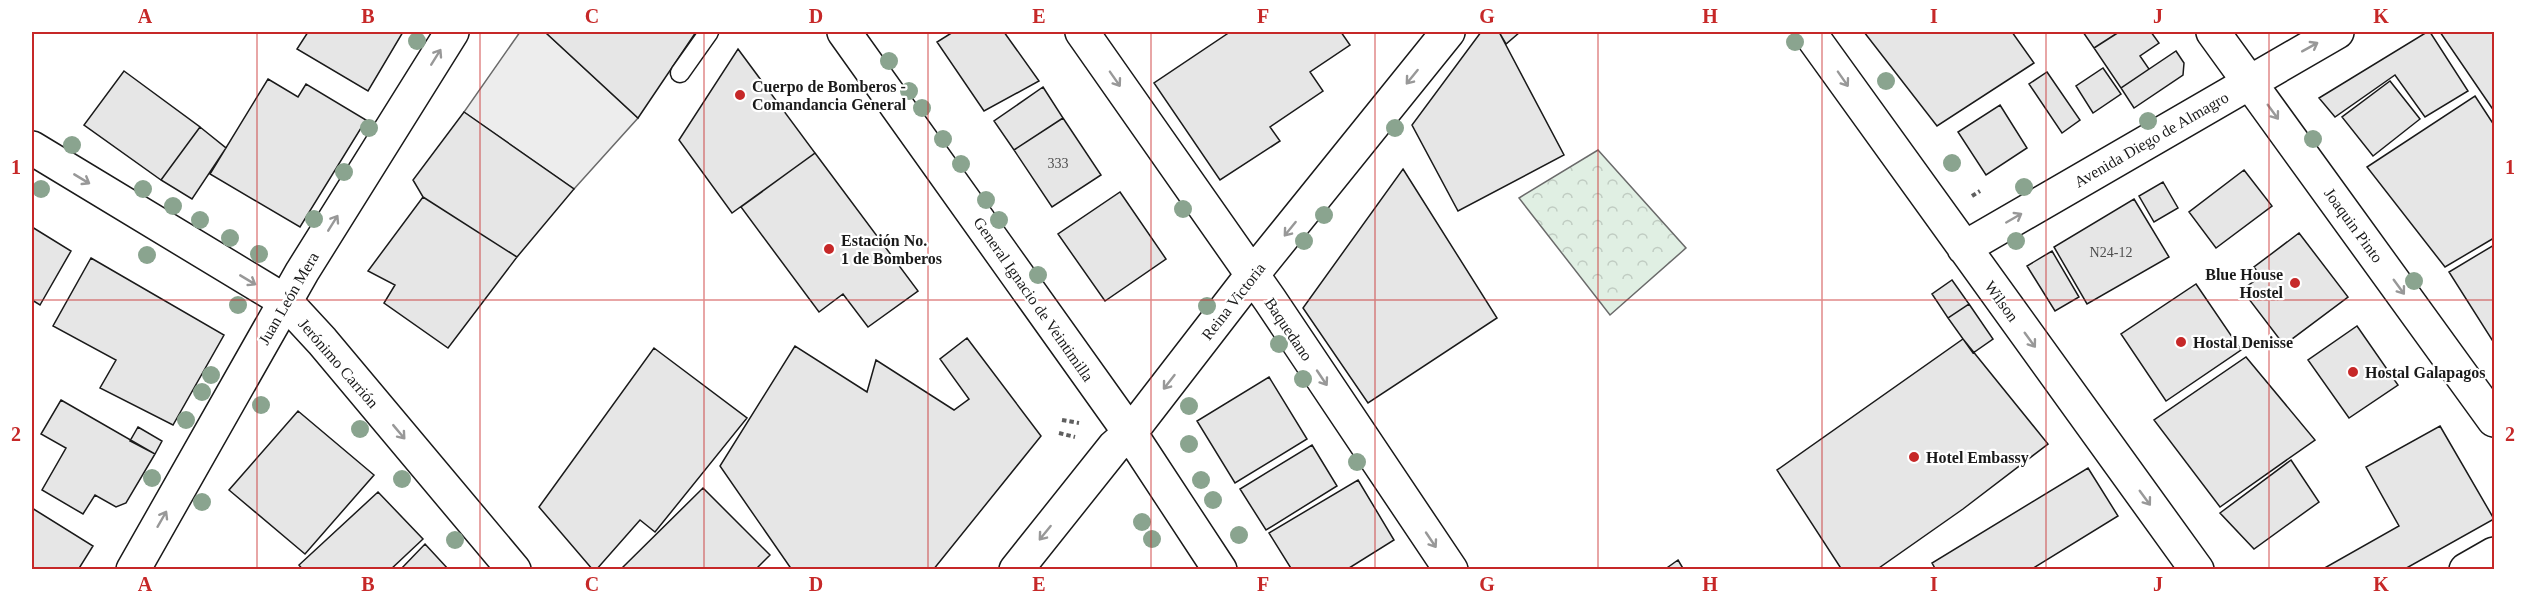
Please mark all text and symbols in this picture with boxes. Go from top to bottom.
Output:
text: A [138,5,153,27]
text: B [361,5,375,27]
text: C [585,5,599,27]
text: D [809,5,823,27]
text: E [1032,5,1046,27]
text: F [1257,5,1269,27]
text: G [1479,5,1495,27]
text: H [1702,5,1718,27]
text: I [1930,5,1938,27]
text: J [2153,5,2163,27]
text: K [2373,5,2389,27]
one-way arrow [2301,41,2318,53]
one-way arrow [430,49,442,66]
one-way arrow [1405,69,1418,85]
one-way arrow [1109,71,1121,87]
one-way arrow [1837,71,1849,87]
place label: Cuerpo de Bomberos - Comandancia General [752,78,907,113]
marker: Cuerpo de Bomberos - Comandancia General [733,88,747,102]
street label: Avenida Diego de Almagro [2071,88,2232,191]
one-way arrow [2267,104,2279,120]
text: 1 [11,156,21,178]
house number: 333 [1048,156,1069,171]
text: 1 [2505,156,2515,178]
one-way arrow [73,173,90,185]
street label: Joaquin Pinto [2320,185,2386,266]
one-way arrow [2006,212,2023,224]
street label: General Ignacio de Veintimilla [969,214,1097,385]
one-way arrow [327,215,339,232]
one-way arrow [1283,221,1296,237]
place label: Estación No. 1 de Bomberos [841,232,942,267]
marker: Estación No. 1 de Bomberos [822,242,836,256]
house number: N24-12 [2090,245,2132,260]
street label: Juan León Mera [255,249,322,348]
street label: Reina Victoria [1198,260,1269,343]
place label: Blue House Hostel [2205,266,2284,301]
one-way arrow [239,274,256,286]
marker: Blue House Hostel [2288,276,2302,290]
street label: Wilson [1981,278,2022,325]
one-way arrow [2393,279,2405,295]
street label: Baquedano [1261,295,1316,364]
street label: Jerónimo Carrión [295,315,382,411]
one-way arrow [2024,331,2037,347]
place label: Hostal Denisse [2193,334,2293,351]
marker: Hostal Denisse [2174,335,2188,349]
place label: Hostal Galapagos [2365,364,2485,382]
marker: Hostal Galapagos [2346,365,2360,379]
one-way arrow [1316,369,1328,385]
one-way arrow [1163,374,1176,390]
text: 2 [11,423,21,445]
text: 2 [2505,423,2515,445]
one-way arrow [392,424,405,440]
place label: Hotel Embassy [1926,449,2029,467]
marker: Hotel Embassy [1907,450,1921,464]
one-way arrow [2138,489,2151,505]
one-way arrow [156,511,168,528]
one-way arrow [1039,525,1052,541]
one-way arrow [1425,531,1437,547]
text: A [138,573,153,595]
text: B [361,573,375,595]
text: C [585,573,599,595]
text: D [809,573,823,595]
text: E [1032,573,1046,595]
text: F [1257,573,1269,595]
text: G [1479,573,1495,595]
text: H [1702,573,1718,595]
text: I [1930,573,1938,595]
text: J [2153,573,2163,595]
text: K [2373,573,2389,595]

